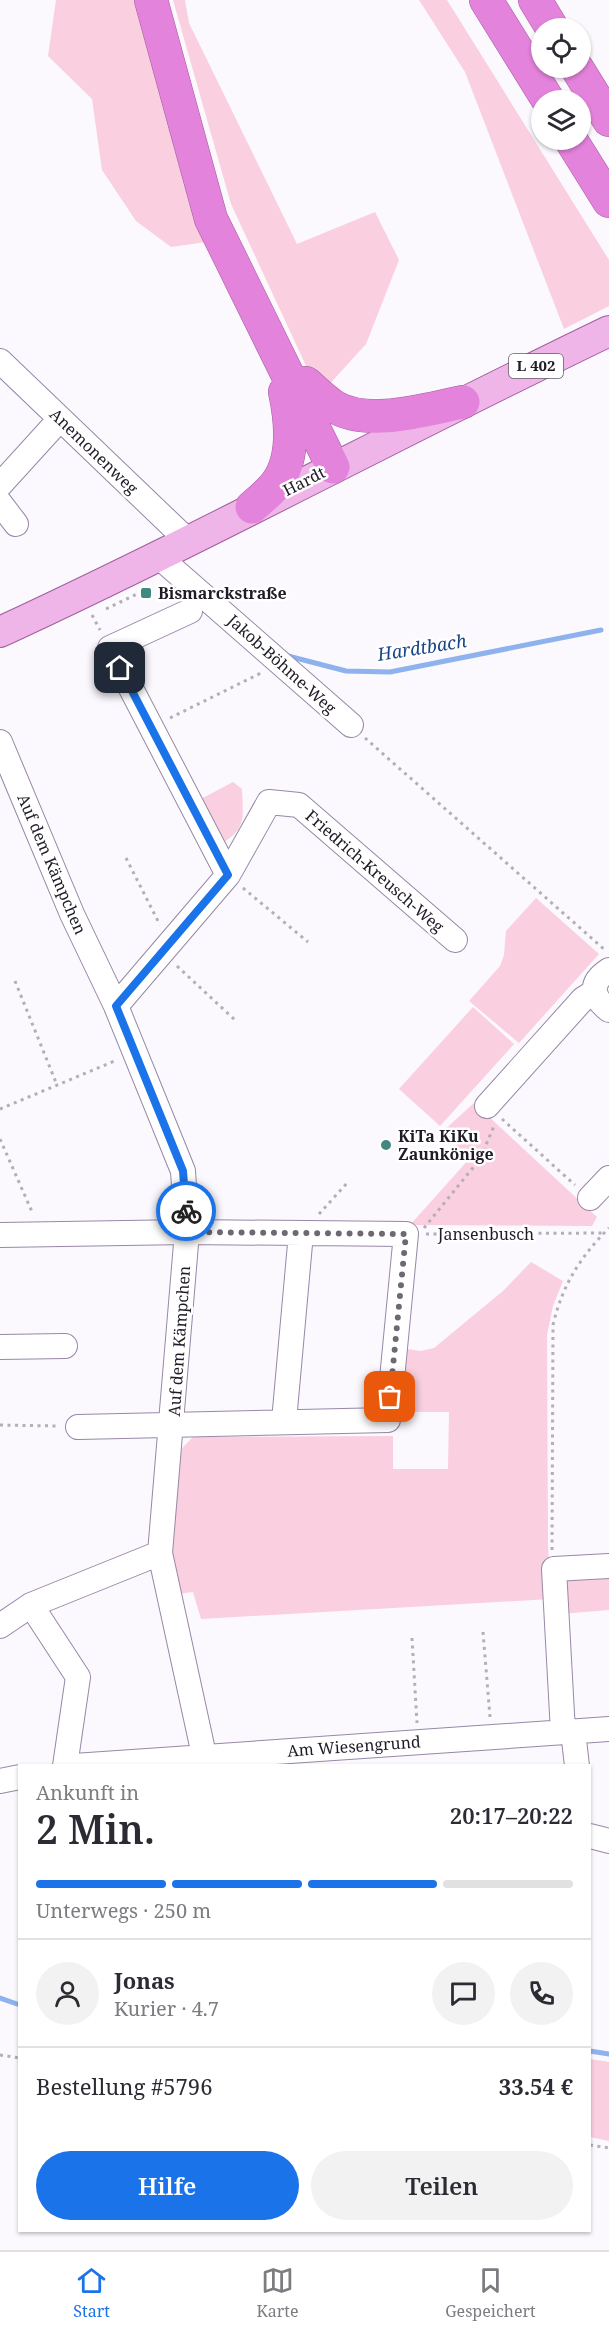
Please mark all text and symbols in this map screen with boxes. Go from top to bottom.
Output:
map controls [531,18,591,150]
button: locate [531,18,591,78]
button: layers [531,90,591,150]
road number: L 402 [509,354,563,378]
street label: Anemonenweg [45,403,143,499]
street label: Hardt [279,461,329,501]
place label: Bismarckstraße [158,582,287,604]
marker: Bismarckstraße [139,586,153,600]
street label: Jakob-Böhme-Weg [222,609,341,719]
water label: Hardtbach [375,628,468,666]
pin [94,642,145,693]
icon: home [103,651,136,684]
street label: Auf dem Kämpchen [12,790,92,938]
street label: Friedrich-Kreusch-Weg [301,805,449,938]
place label: KiTa KiKu Zaunkönige [398,1125,494,1165]
marker: KiTa KiKu Zaunkönige [379,1138,393,1152]
courier [156,1181,216,1241]
icon: bike [170,1195,203,1228]
street label: Jansenbusch [437,1223,534,1245]
street label: Auf dem Kämpchen [163,1265,195,1417]
pin [364,1371,415,1422]
icon: bag [373,1380,406,1413]
street label: Am Wiesengrund [287,1730,422,1762]
text: Ankunft in [36,1779,139,1806]
text: 20:17–20:22 [450,1800,573,1830]
text: 2 Min. [36,1802,155,1855]
text: Unterwegs · 250 m [36,1897,211,1924]
button: person [36,1962,99,2025]
button: chat [432,1962,495,2025]
button: phone [510,1962,573,2025]
text: Jonas [114,1965,175,1995]
text: Kurier · 4.7 [114,1995,219,2022]
text: Bestellung #5796 [36,2071,212,2101]
text: 33.54 € [499,2071,573,2101]
button: Hilfe [36,2151,299,2220]
button: Teilen [311,2151,573,2220]
tab: Start [73,2264,110,2322]
tab: Karte [257,2264,298,2322]
tab: Gespeichert [445,2264,536,2322]

